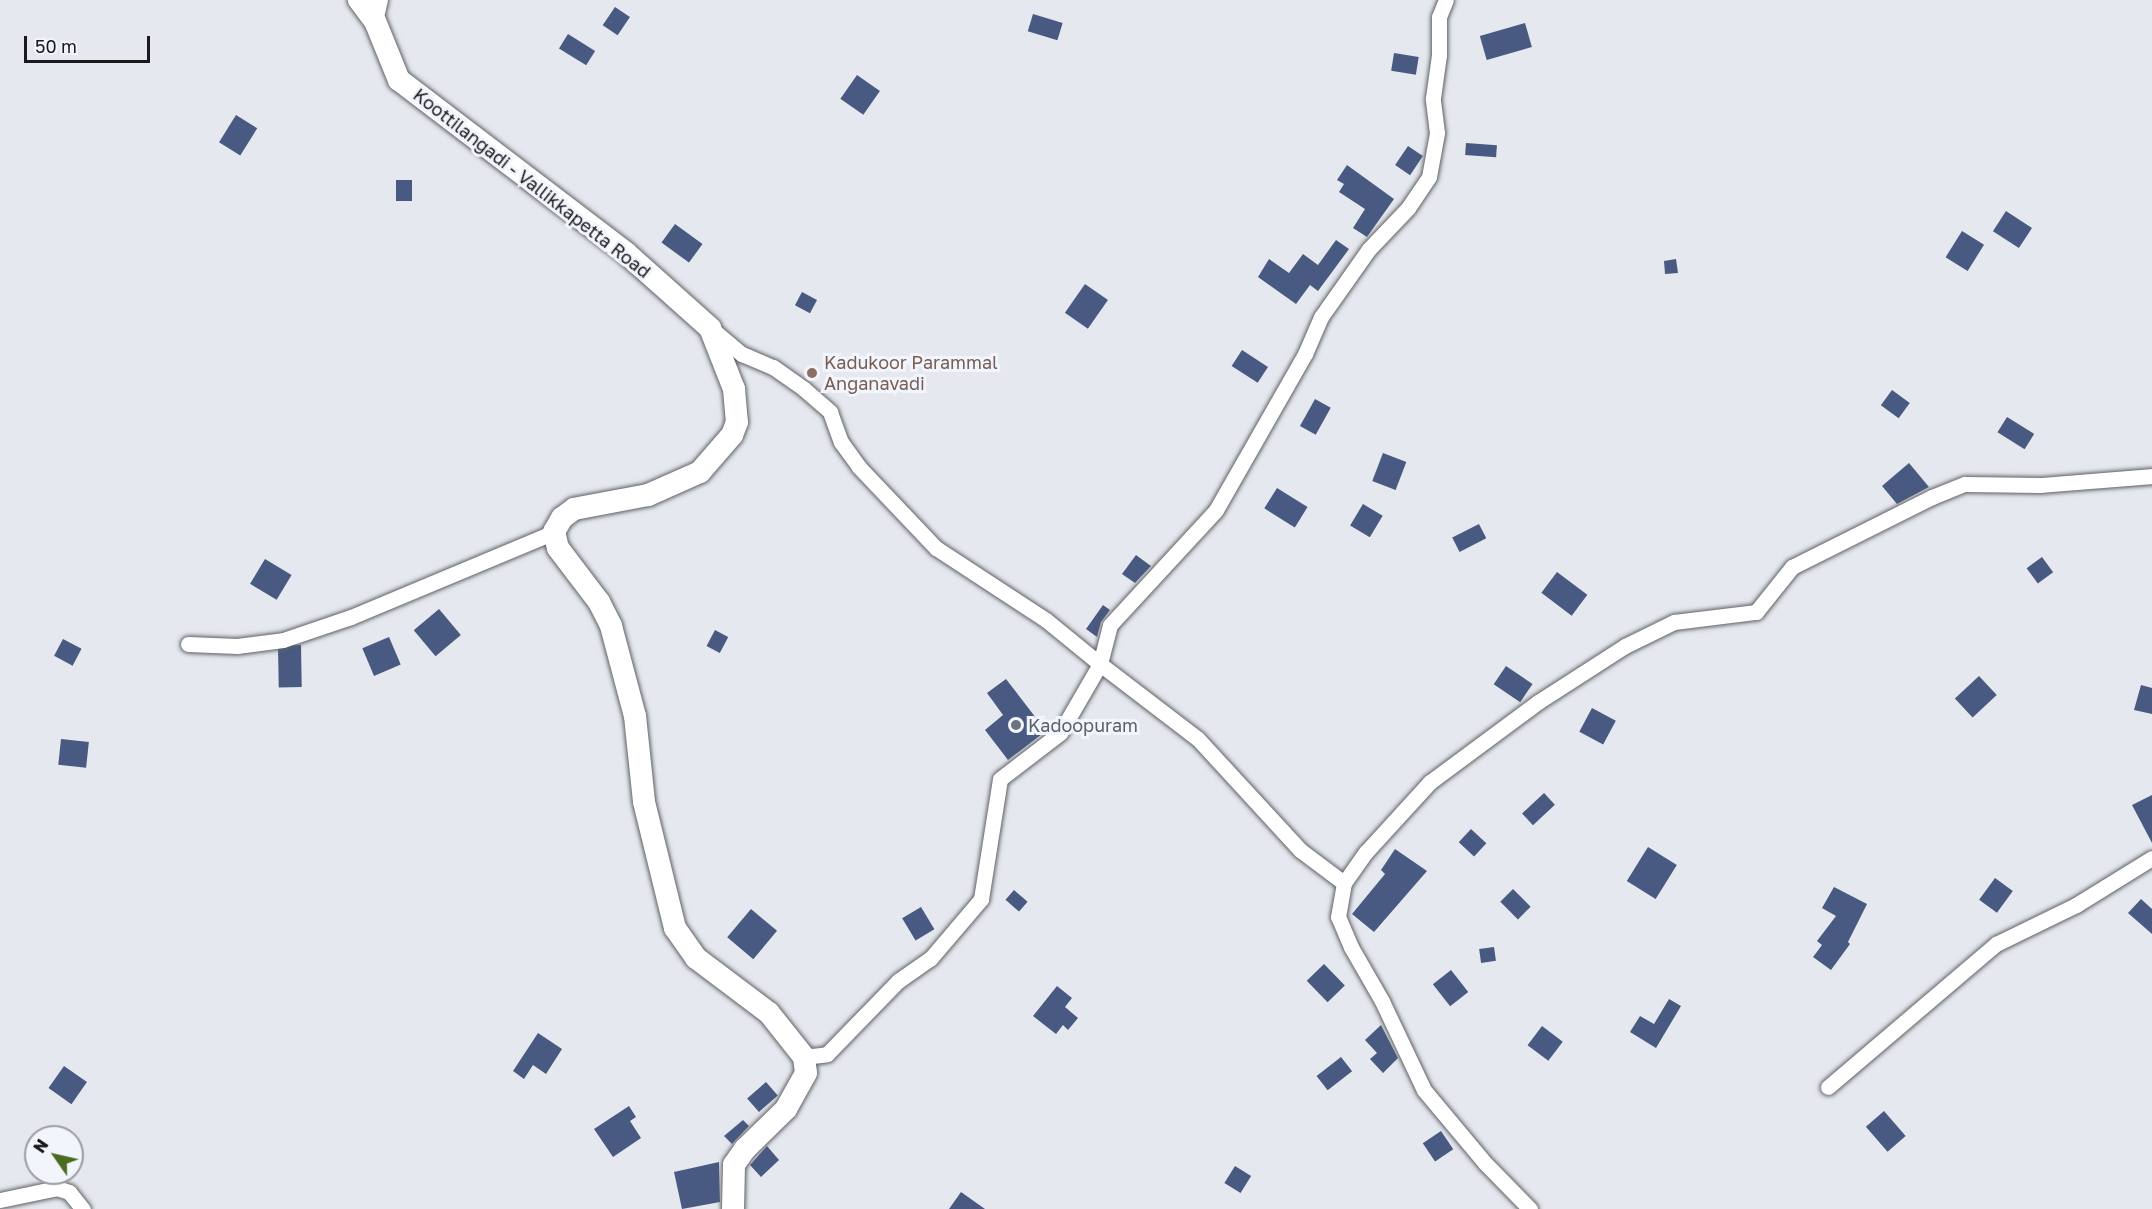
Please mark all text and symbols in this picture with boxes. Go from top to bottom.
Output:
scale bar [27,24,153,62]
text: 50 m [35,35,77,57]
street label: Koottilangadi - Vallikkapetta Road [409,84,655,282]
place label: Kadukoor Parammal Anganavadi [824,352,998,394]
marker: Kadukoor Parammal Anganavadi [805,366,819,380]
place label: Kadoopuram [1028,714,1138,736]
marker: Kadoopuram [1009,718,1023,732]
north arrow [24,1125,84,1185]
text: N [29,1135,52,1157]

